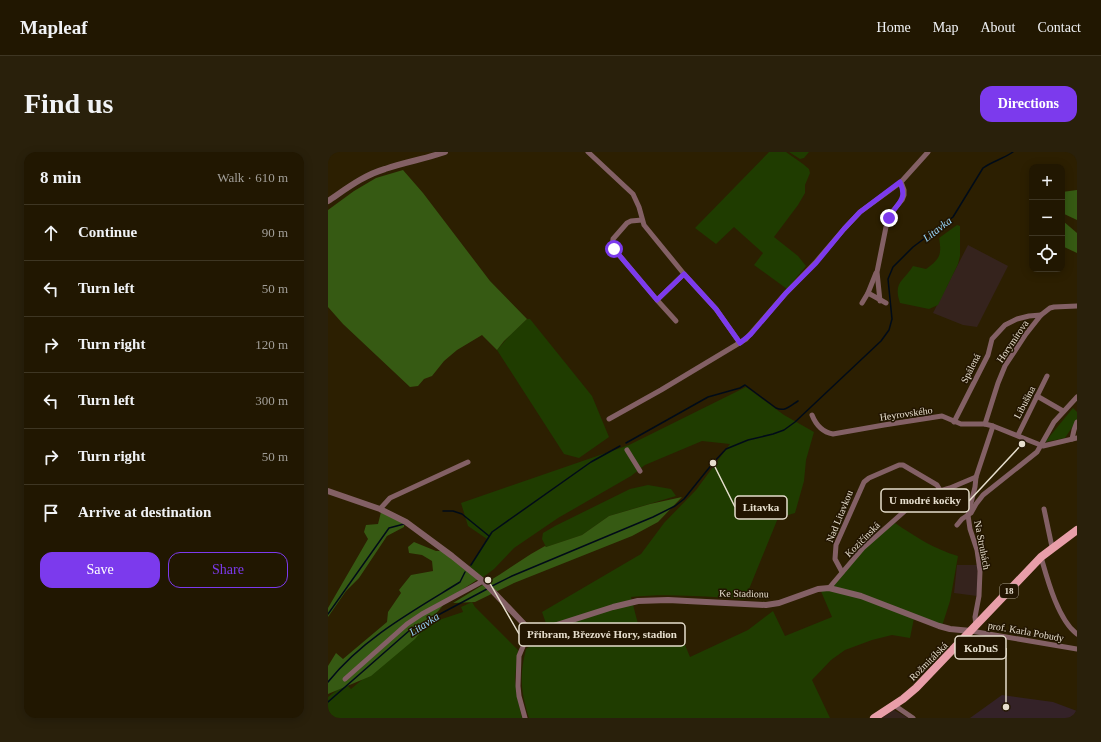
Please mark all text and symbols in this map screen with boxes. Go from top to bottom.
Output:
text: Mapleaf [20,17,88,38]
text: Home [877,20,911,35]
text: Map [933,20,958,35]
text: About [980,20,1015,35]
text: Contact [1037,20,1081,35]
button: Directions [980,86,1077,122]
text: Find us [24,88,114,119]
map controls [1029,164,1065,272]
button: + [1029,164,1065,200]
text: 8 min [40,168,81,187]
text: Walk · 610 m [217,170,288,185]
button: − [1029,200,1065,236]
route end [880,209,898,227]
water label: Litavka [920,214,954,245]
icon: ahead [40,222,62,244]
text: Continue [78,224,137,240]
text: 90 m [262,225,288,240]
button: locate [1029,236,1065,272]
route start [605,240,623,258]
icon: left [40,278,62,300]
text: Turn left [78,280,135,296]
text: 50 m [262,281,288,296]
street label: Horymírova [994,317,1031,365]
icon: right [40,334,62,356]
text: Turn right [78,336,145,352]
text: 120 m [255,337,288,352]
street label: Spálená [958,351,983,385]
street label: Libušina [1012,384,1038,420]
icon: left [40,390,62,412]
text: Turn left [78,392,135,408]
text: 300 m [255,393,288,408]
street label: Heyrovského [879,404,933,423]
icon: right [40,446,62,468]
text: Turn right [78,448,145,464]
text: 50 m [262,449,288,464]
street label: Nad Litavkou [824,489,855,544]
callout: U modré kočky [881,489,969,512]
text: U modré kočky [889,494,962,506]
callout: Litavka [735,496,787,519]
text: Litavka [743,501,780,513]
icon: arrive [40,502,62,524]
text: Arrive at destination [78,504,211,520]
street label: Kozičínská [843,519,883,559]
street label: Na Struhách [972,520,993,571]
button: Save [40,552,160,588]
button: Share [168,552,288,588]
road number: 18 [1000,584,1018,598]
street label: Ke Stadionu [719,588,769,599]
water label: Litavka [406,610,442,639]
street label: prof. Karla Pobudy [987,619,1065,644]
callout: Příbram, Březové Hory, stadion [519,623,685,646]
text: Příbram, Březové Hory, stadion [527,628,677,640]
callout: KoDuS [955,636,1006,659]
street label: Rožmitálská [907,639,950,683]
text: KoDuS [964,642,998,654]

